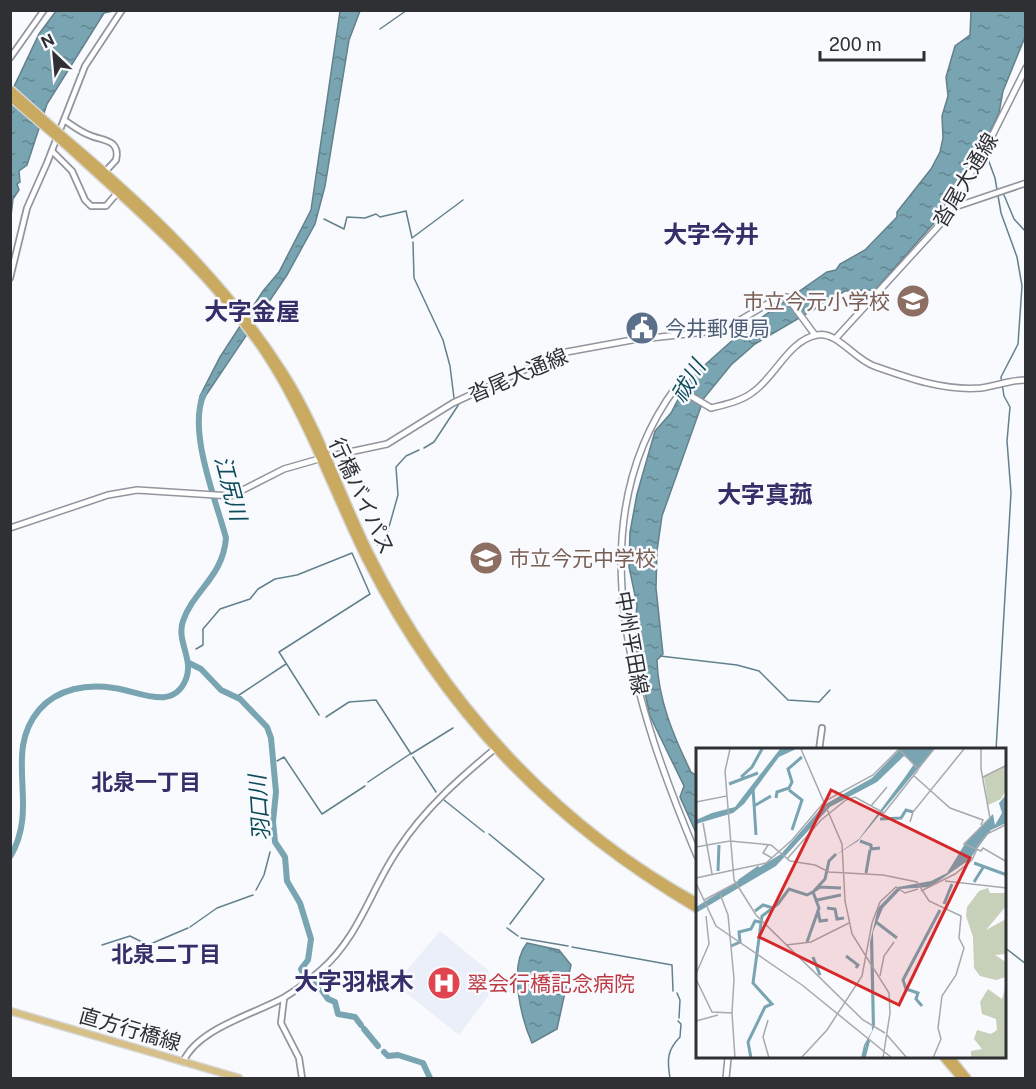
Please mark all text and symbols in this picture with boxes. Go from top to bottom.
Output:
north arrow [24,24,84,84]
scale bar [820,24,924,62]
text: N [38,30,57,52]
text: 200 m [829,34,882,55]
street label: 沓尾大通線 [927,129,1003,231]
district label: 大字今井 [663,220,759,248]
school or university icon: 市立今元小学校 [895,283,931,319]
place label: 市立今元小学校 [743,289,890,314]
district label: 大字金屋 [204,297,300,325]
public building icon: 今井郵便局 [624,310,660,346]
place label: 今井郵便局 [665,316,770,341]
street label: 沓尾大通線 [465,343,571,407]
water label: 祓川 [666,354,712,407]
street label: 行橋バイパス [324,434,400,558]
water label: 江尻川 [210,453,253,525]
district label: 大字真菰 [717,480,813,508]
school or university icon: 市立今元中学校 [468,540,504,576]
place label: 市立今元中学校 [509,546,656,571]
street label: 中州平田線 [611,589,653,697]
inset map [696,748,1006,1059]
district label: 北泉一丁目 [91,769,201,795]
water label: 羽口川 [244,772,274,842]
district label: 北泉二丁目 [111,941,221,967]
hospital icon: 翠会行橋記念病院 [426,965,462,1001]
district label: 大字羽根木 [294,967,414,995]
place label: 翠会行橋記念病院 [467,971,635,996]
street label: 直方行橋線 [76,1003,184,1055]

